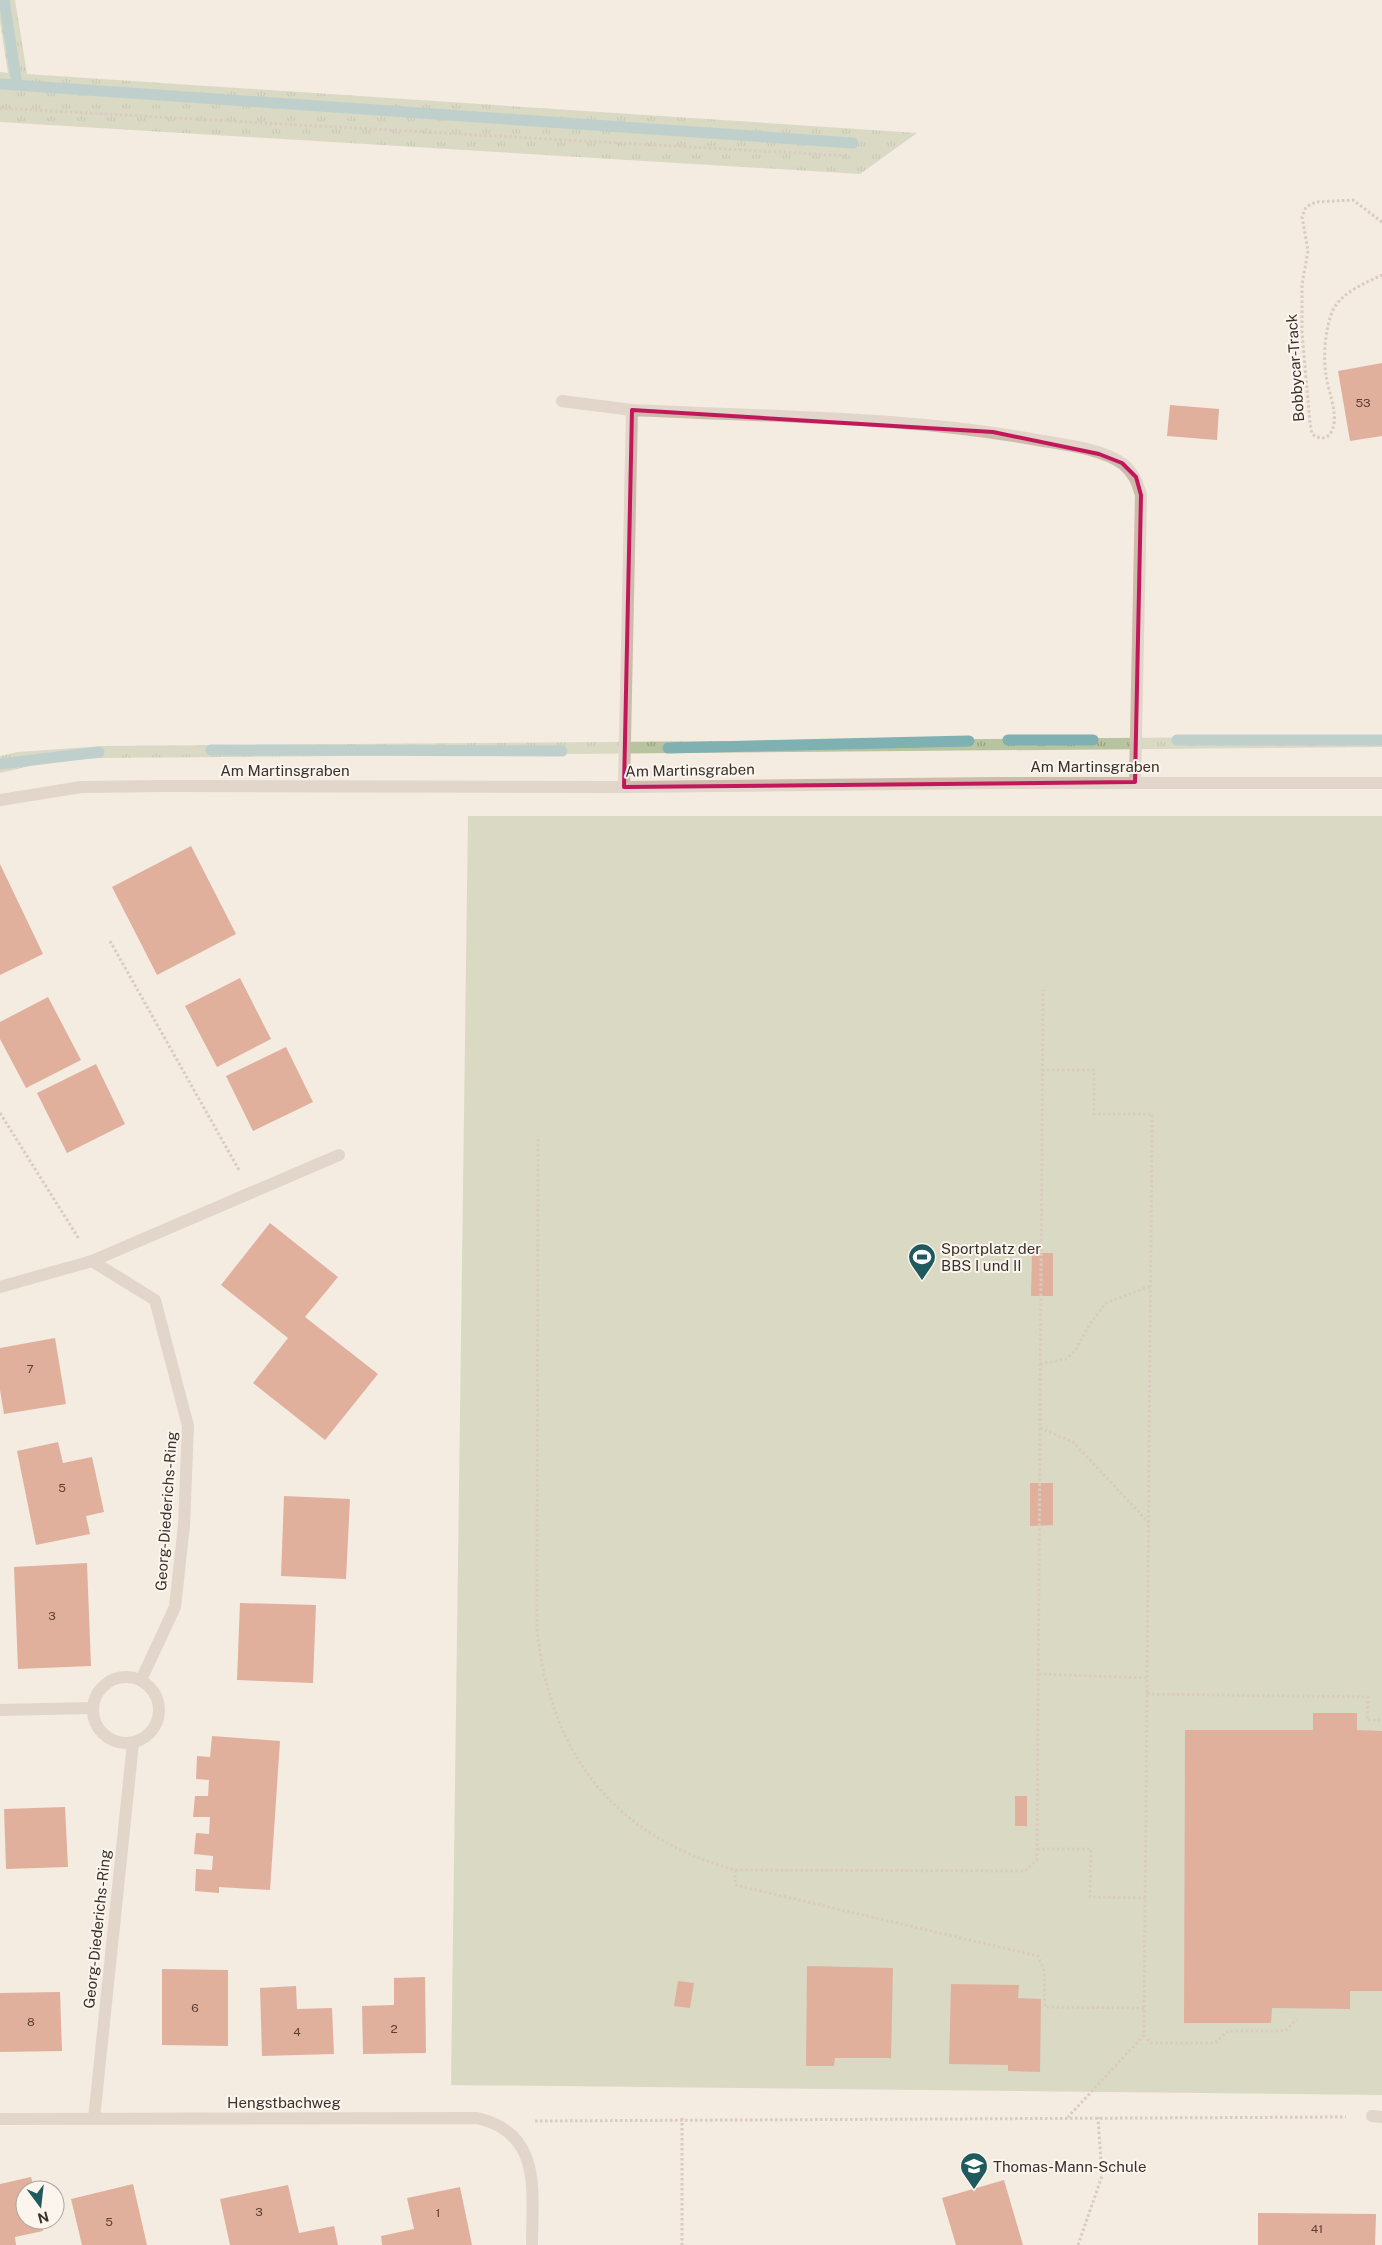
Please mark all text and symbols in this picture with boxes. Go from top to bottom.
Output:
street label: Bobbycar-Track [1283,313,1307,423]
house number: 53 [1355,396,1371,410]
street label: Am Martinsgraben [1030,758,1160,775]
street label: Am Martinsgraben [625,760,755,780]
street label: Am Martinsgraben [220,762,350,779]
place label: Sportplatz der BBS I und II [941,1240,1041,1274]
sports icon: Sportplatz der BBS I und II [907,1242,937,1281]
house number: 7 [26,1362,34,1376]
street label: Georg-Diederichs-Ring [152,1431,180,1591]
house number: 5 [58,1481,66,1495]
house number: 3 [48,1609,56,1623]
street label: Georg-Diederichs-Ring [80,1849,114,2009]
house number: 6 [191,2001,199,2015]
house number: 8 [27,2015,35,2029]
house number: 2 [390,2022,398,2036]
house number: 4 [293,2025,301,2039]
street label: Hengstbachweg [227,2094,341,2111]
school or university icon: Thomas-Mann-Schule [959,2151,989,2190]
place label: Thomas-Mann-Schule [993,2158,1146,2175]
north arrow [15,2180,65,2230]
house number: 3 [255,2205,263,2219]
house number: 1 [436,2206,440,2220]
text: N [36,2208,51,2227]
house number: 5 [105,2215,113,2229]
house number: 41 [1311,2222,1323,2236]

